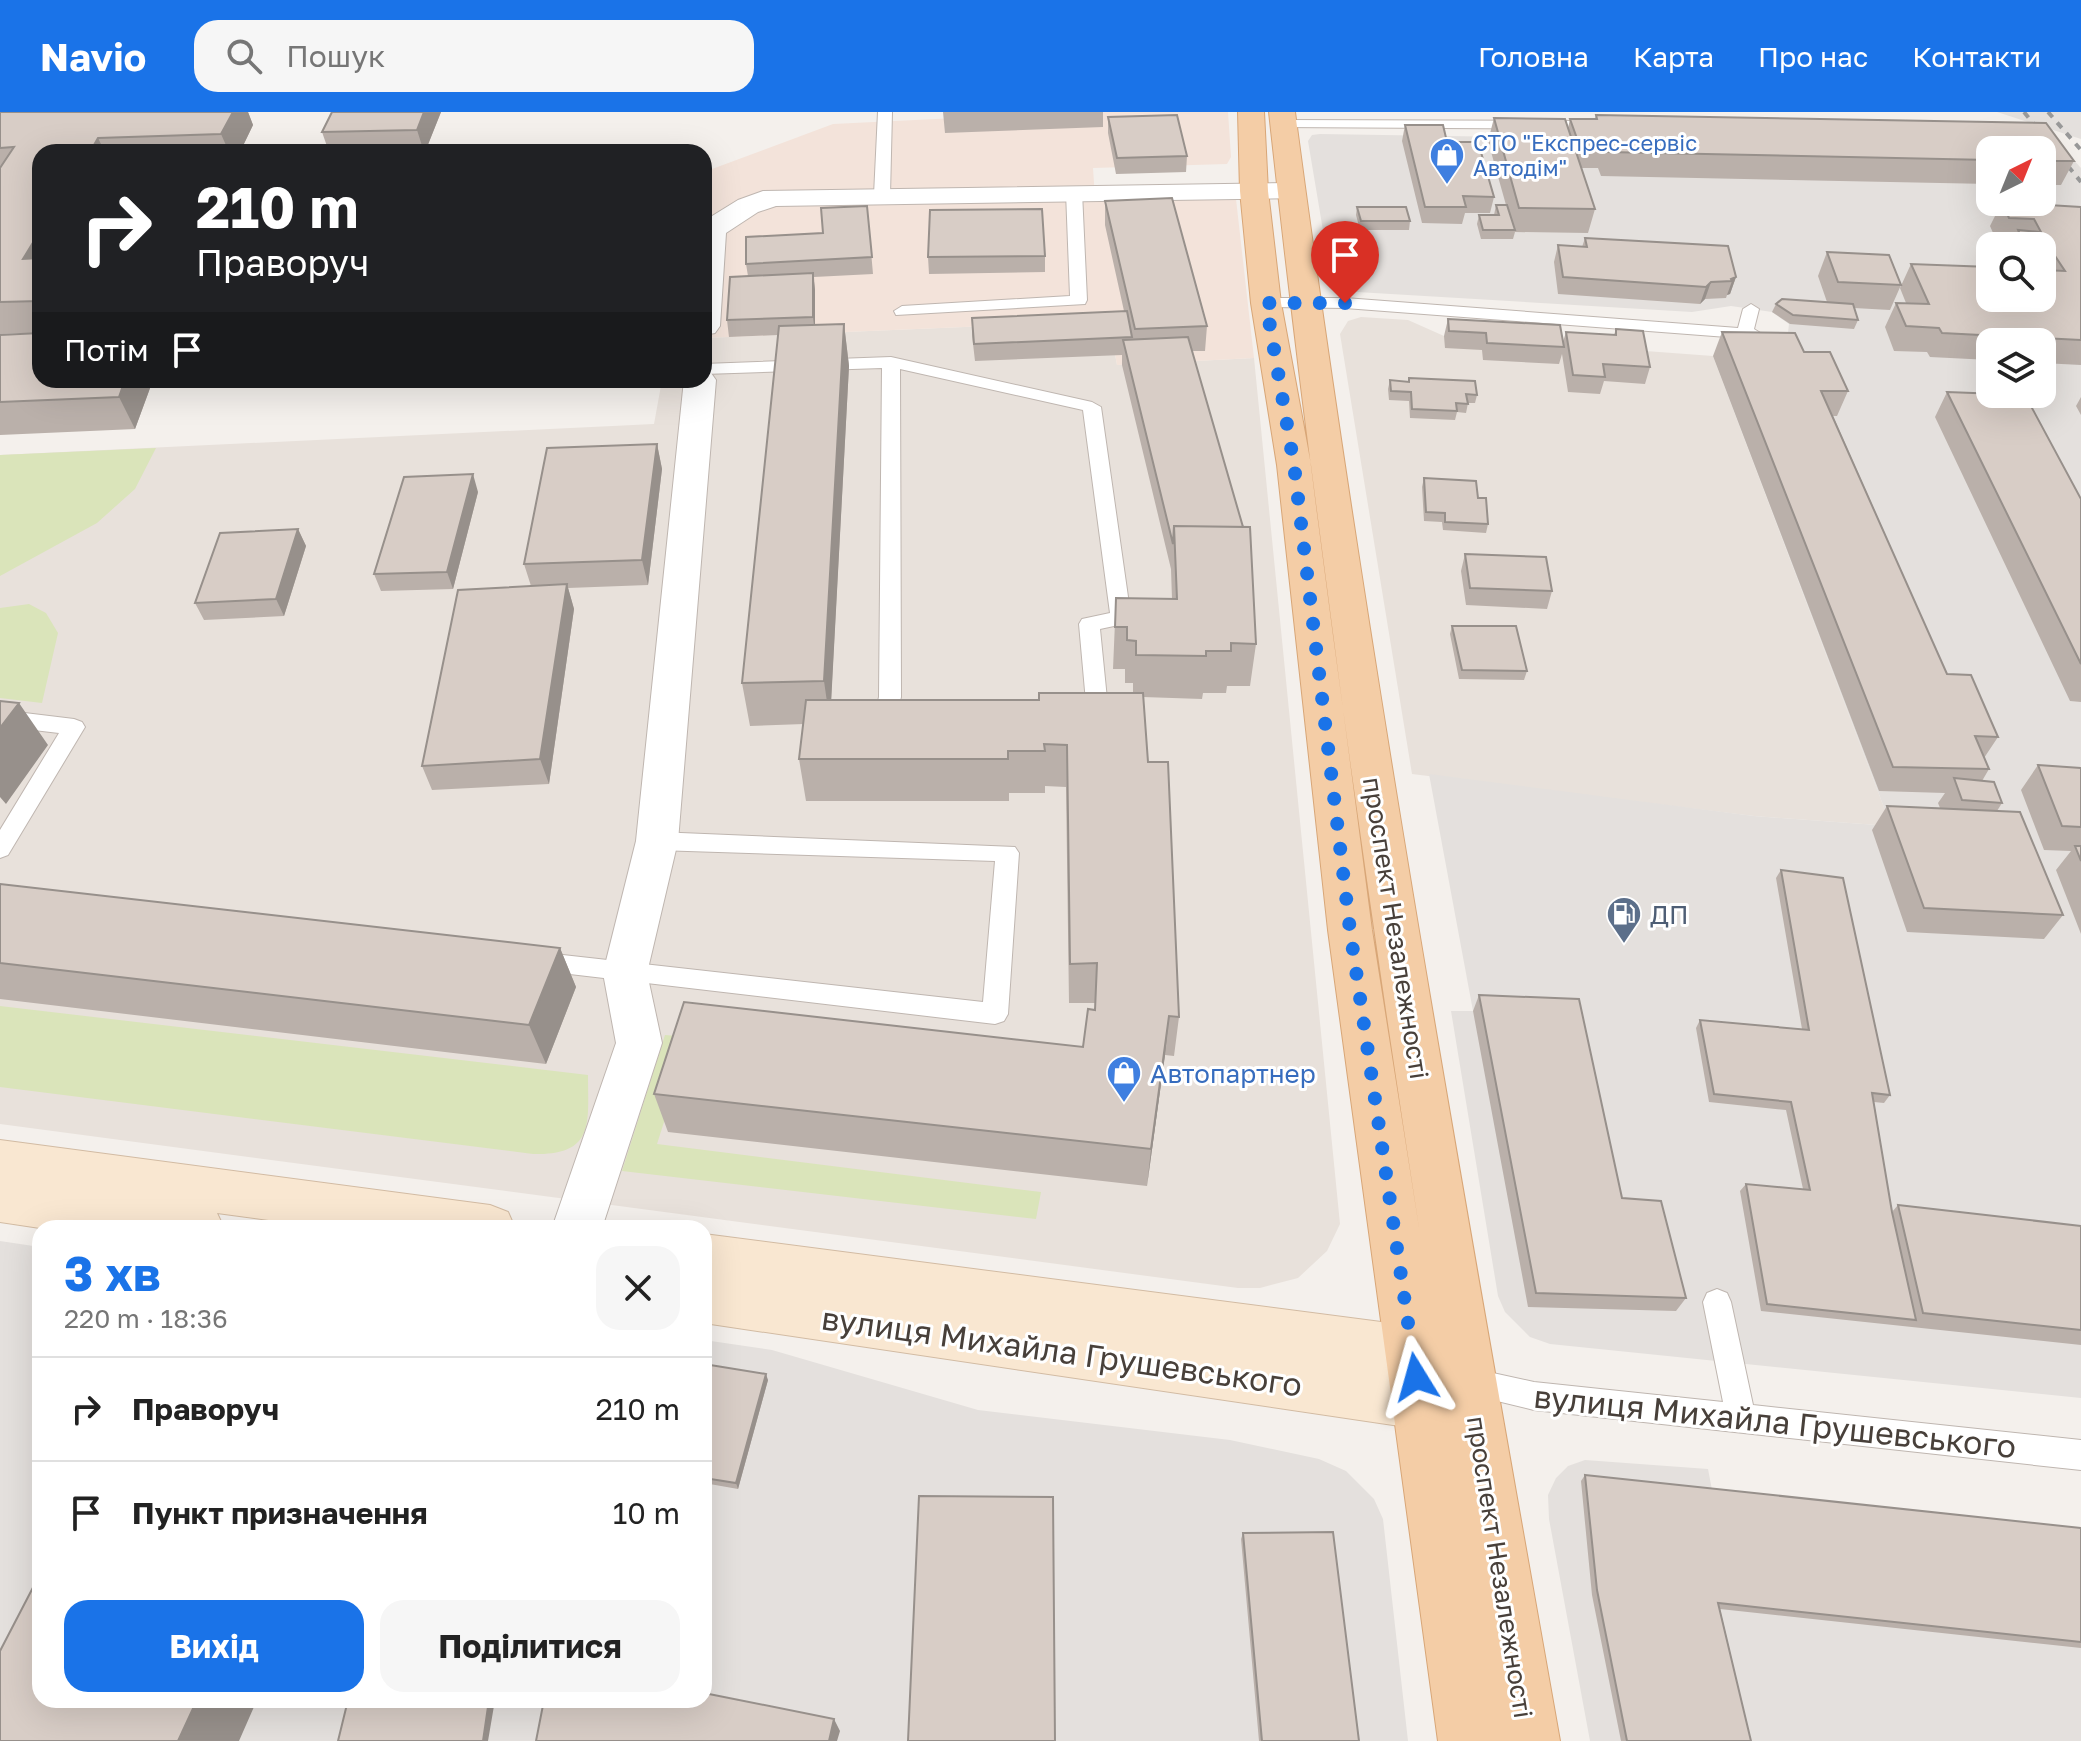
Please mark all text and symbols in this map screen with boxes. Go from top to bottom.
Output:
search box [194,20,754,92]
text: Navio [40,34,146,79]
icon: search [222,34,266,78]
text: Пошук [286,38,385,74]
text: Головна [1478,40,1589,73]
text: Карта [1633,40,1714,73]
text: Про нас [1758,40,1868,73]
text: Контакти [1912,40,2041,73]
place label: СТО "Експрес-сервіс Автодім" [1473,129,1697,181]
shop icon: СТО "Експрес-сервіс Автодім" [1428,136,1466,186]
north arrow [1976,136,2056,216]
map controls [1976,136,2056,408]
text: 210 m [196,173,358,240]
icon: right [64,176,168,280]
pin [1311,221,1379,303]
button: search [1976,232,2056,312]
icon: arrive [1323,233,1367,277]
text: Праворуч [196,241,369,284]
icon: arrive [165,328,209,372]
button: layers [1976,328,2056,408]
text: Потім [64,332,149,368]
street label: проспект Незалежності [1357,775,1435,1081]
fuel station icon: ДП [1605,895,1643,945]
place label: ДП [1650,899,1688,930]
shop icon: Автопартнер [1105,1054,1143,1104]
place label: Автопартнер [1150,1058,1316,1089]
text: 3 хв [64,1244,161,1302]
button: close [596,1246,680,1330]
street label: вулиця Михайла Грушевського [819,1298,1305,1404]
text: 220 m · 18:36 [64,1303,228,1334]
position arrow [1374,1335,1458,1419]
street label: вулиця Михайла Грушевського [1532,1377,2018,1465]
icon: right [64,1387,108,1431]
text: Праворуч [132,1391,279,1427]
text: 210 m [595,1391,680,1427]
street label: проспект Незалежності [1461,1414,1539,1720]
icon: arrive [64,1491,108,1535]
text: Пункт призначення [132,1495,428,1531]
text: 10 m [613,1495,680,1531]
button: Вихід [64,1600,364,1692]
button: Поділитися [380,1600,680,1692]

